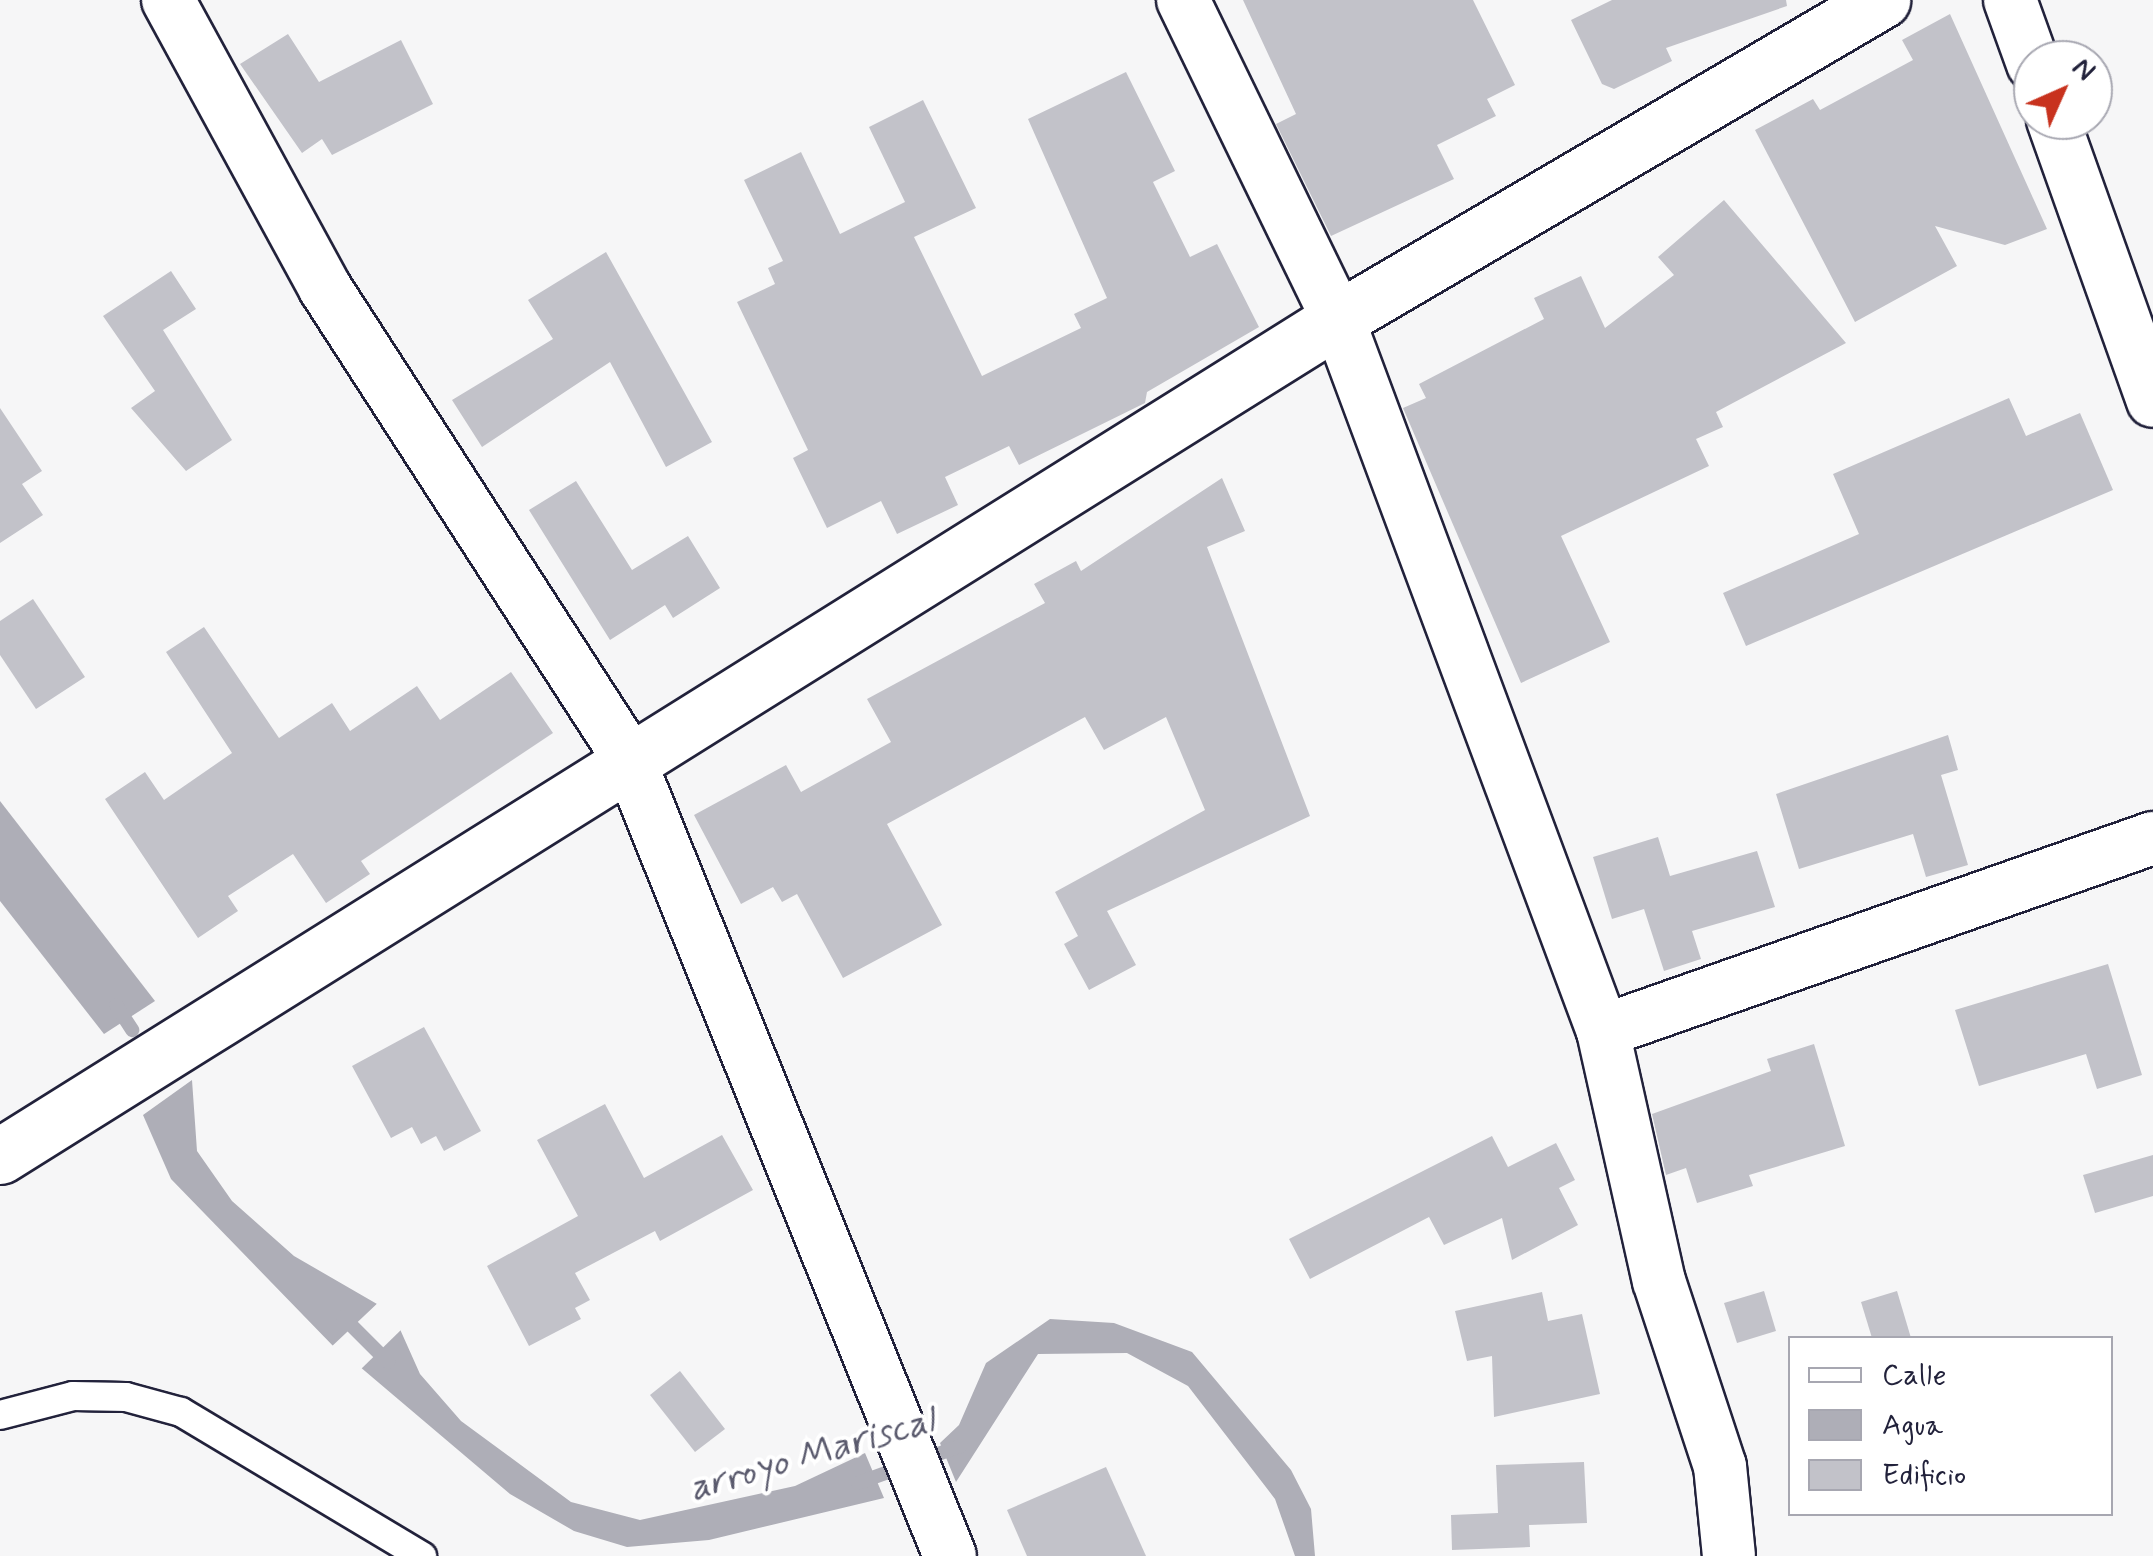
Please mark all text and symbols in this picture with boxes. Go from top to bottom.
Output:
north arrow [2013,40,2113,140]
text: N [2063,50,2103,90]
legend [1788,1336,2113,1516]
text: Calle [1882,1356,1947,1395]
water label: arroyo Mariscal [685,1399,939,1511]
text: Agua [1882,1406,1943,1445]
text: Edificio [1882,1456,1966,1495]

